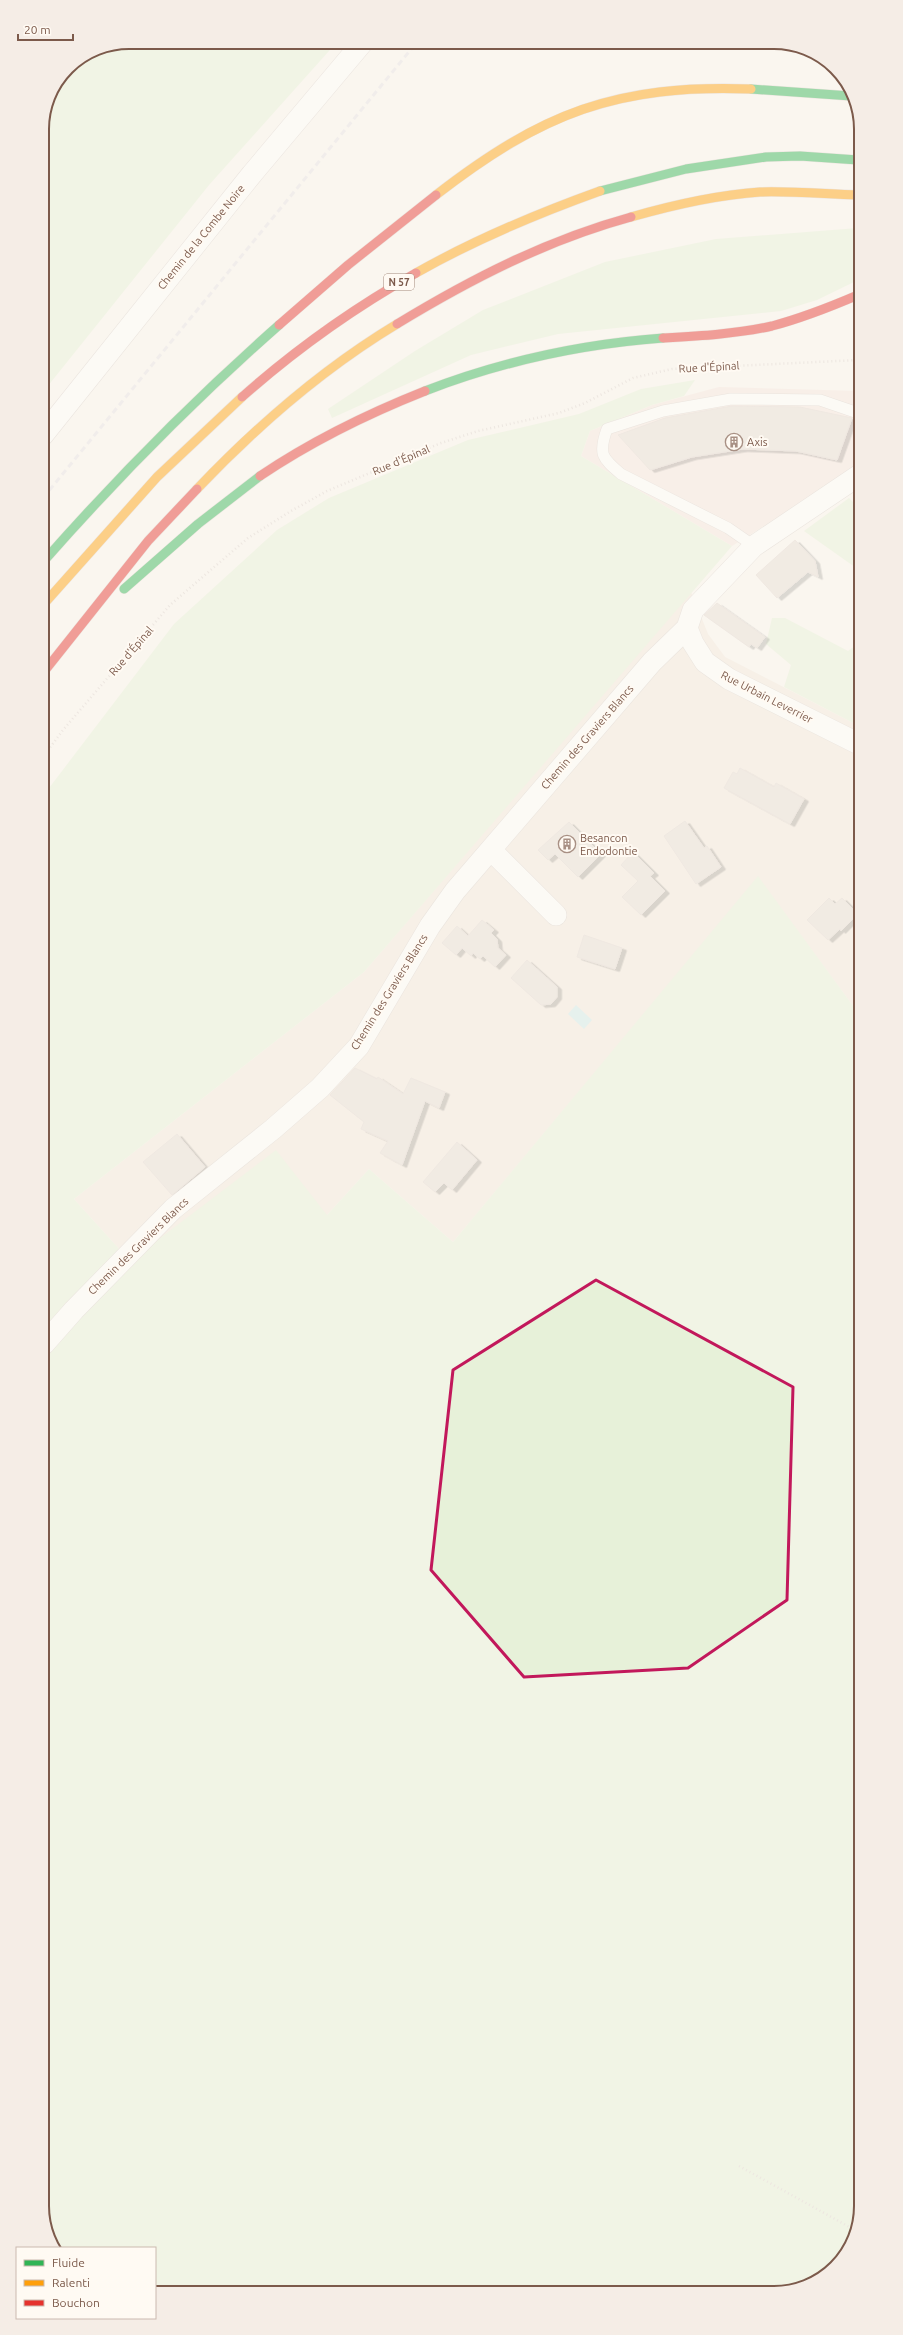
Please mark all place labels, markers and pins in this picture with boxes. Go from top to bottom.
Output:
building icon: Axis [724,432,744,452]
place label: Axis [747,436,768,448]
place label: Besancon Endodontie [580,832,638,857]
building icon: Besancon Endodontie [557,834,577,854]

